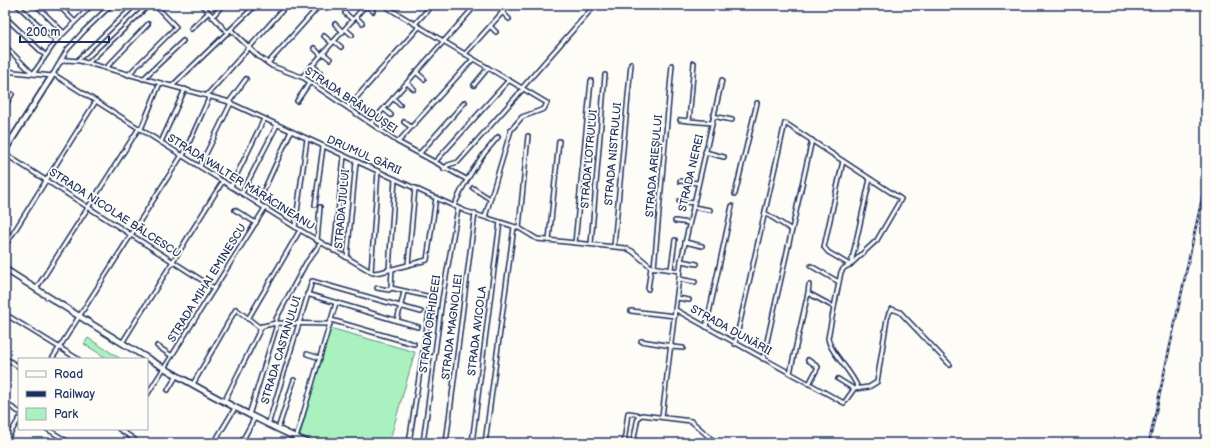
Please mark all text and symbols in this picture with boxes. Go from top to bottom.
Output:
scale bar [20,18,109,44]
text: 200 m [26,25,60,40]
street label: STRADA BRÂNDUȘEI [302,64,400,136]
street label: STRADA NISTRULUI [602,101,624,206]
street label: STRADA LOTRULUI [578,108,600,209]
street label: STRADA ARIEȘULUI [643,114,665,218]
street label: STRADA WALTER MĂRĂCINEANU [165,131,317,233]
street label: STRADA NEREI [676,132,706,213]
street label: DRUMUL GĂRII [325,133,404,177]
street label: STRADA NICOLAE BĂLCESCU [47,166,183,260]
street label: STRADA JIULUI [332,168,352,249]
street label: STRADA MIHAI EMINESCU [165,221,249,345]
street label: STRADA MAGNOLIEI [439,273,465,380]
street label: STRADA ORHIDEEI [417,274,443,374]
street label: STRADA AVICOLA [465,285,489,377]
street label: STRADA CASTANULUI [258,294,304,406]
street label: STRADA DUNĂRII [688,302,774,358]
legend [18,358,148,430]
text: Road [54,367,83,382]
text: Railway [54,387,96,402]
text: Park [54,407,78,422]

